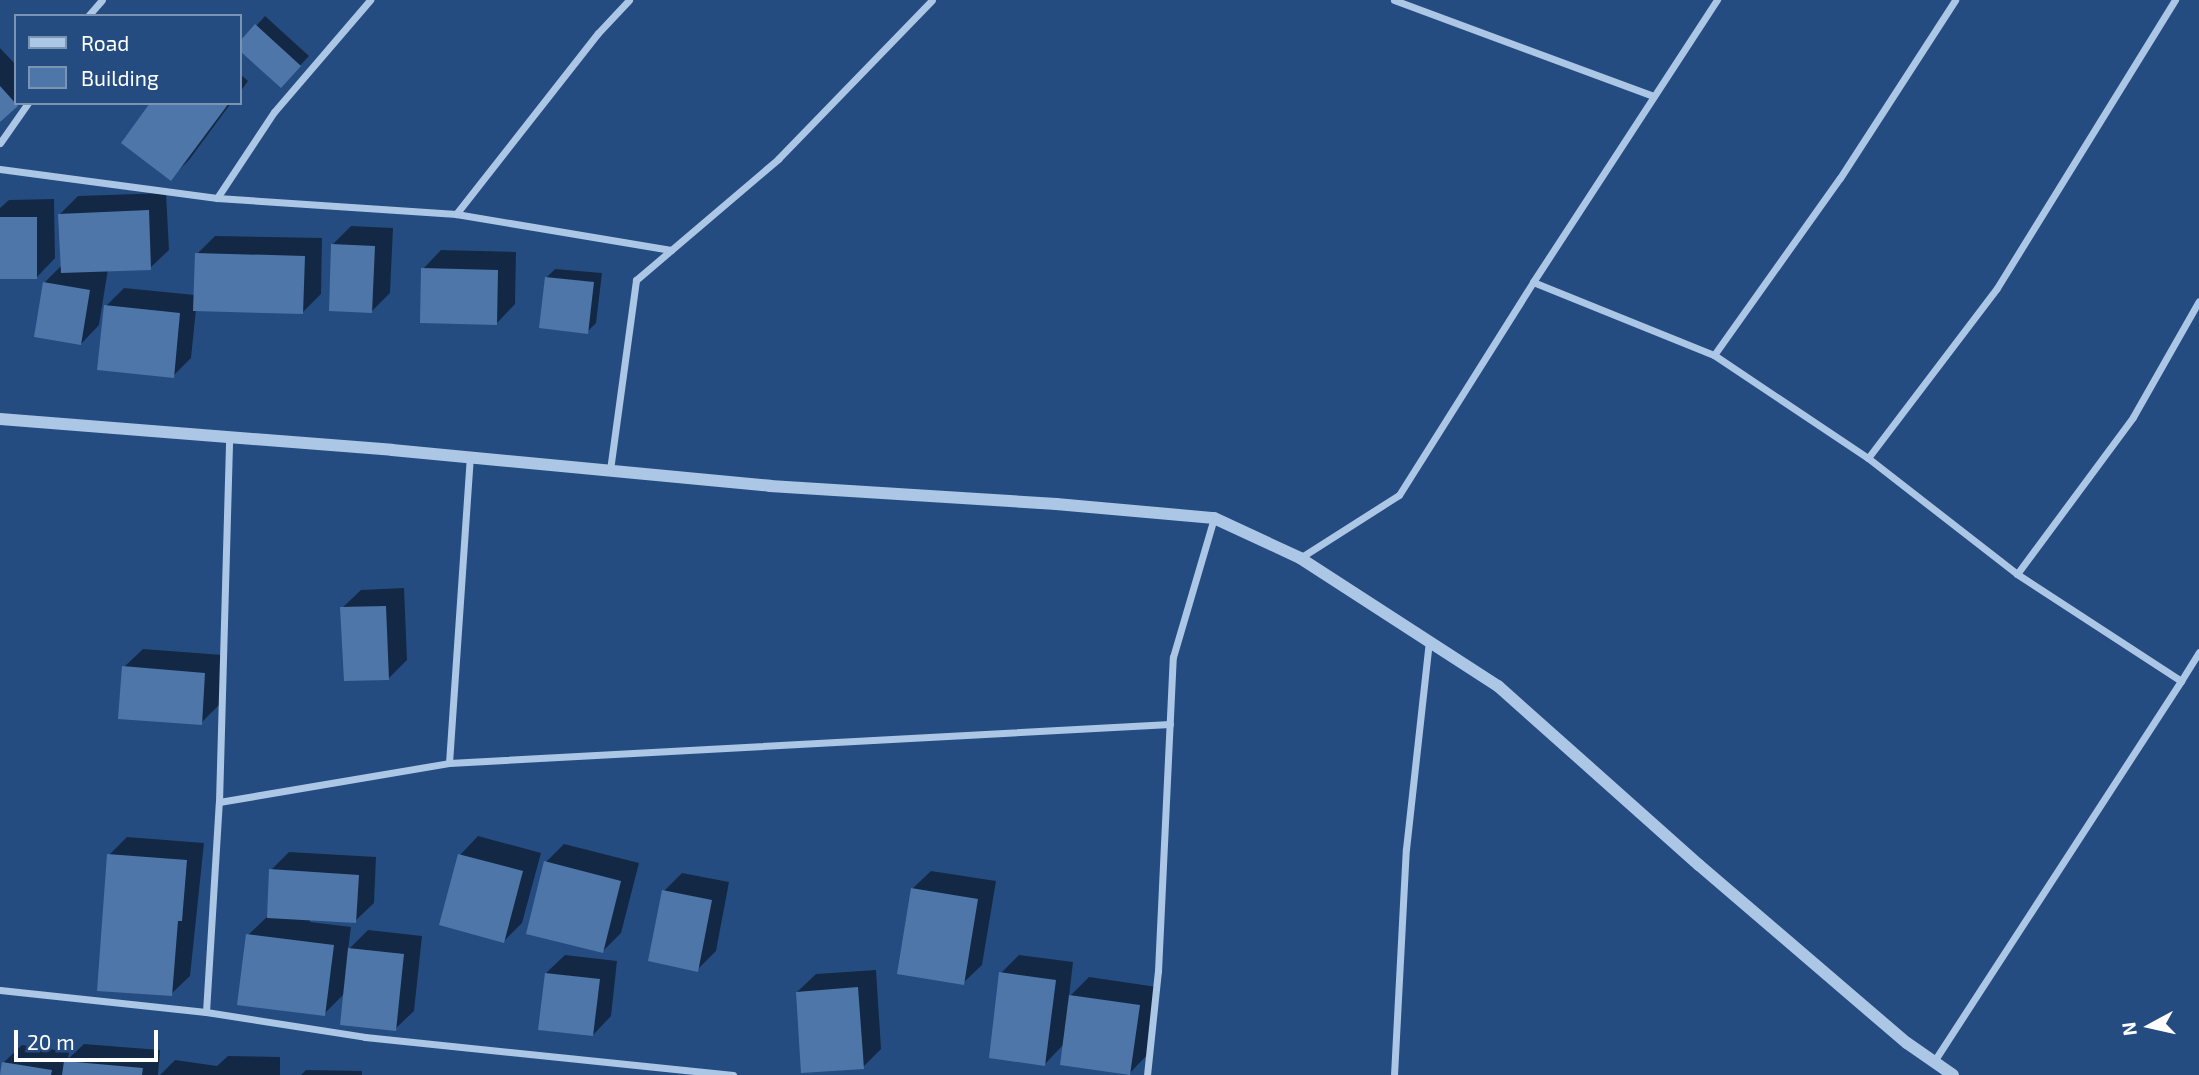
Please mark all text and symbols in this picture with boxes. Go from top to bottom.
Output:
legend [14,14,242,105]
text: Road [81,30,129,55]
text: Building [81,65,159,90]
north arrow [2115,991,2185,1061]
scale bar [18,1016,161,1060]
text: N [2116,1021,2141,1037]
text: 20 m [27,1029,75,1054]

